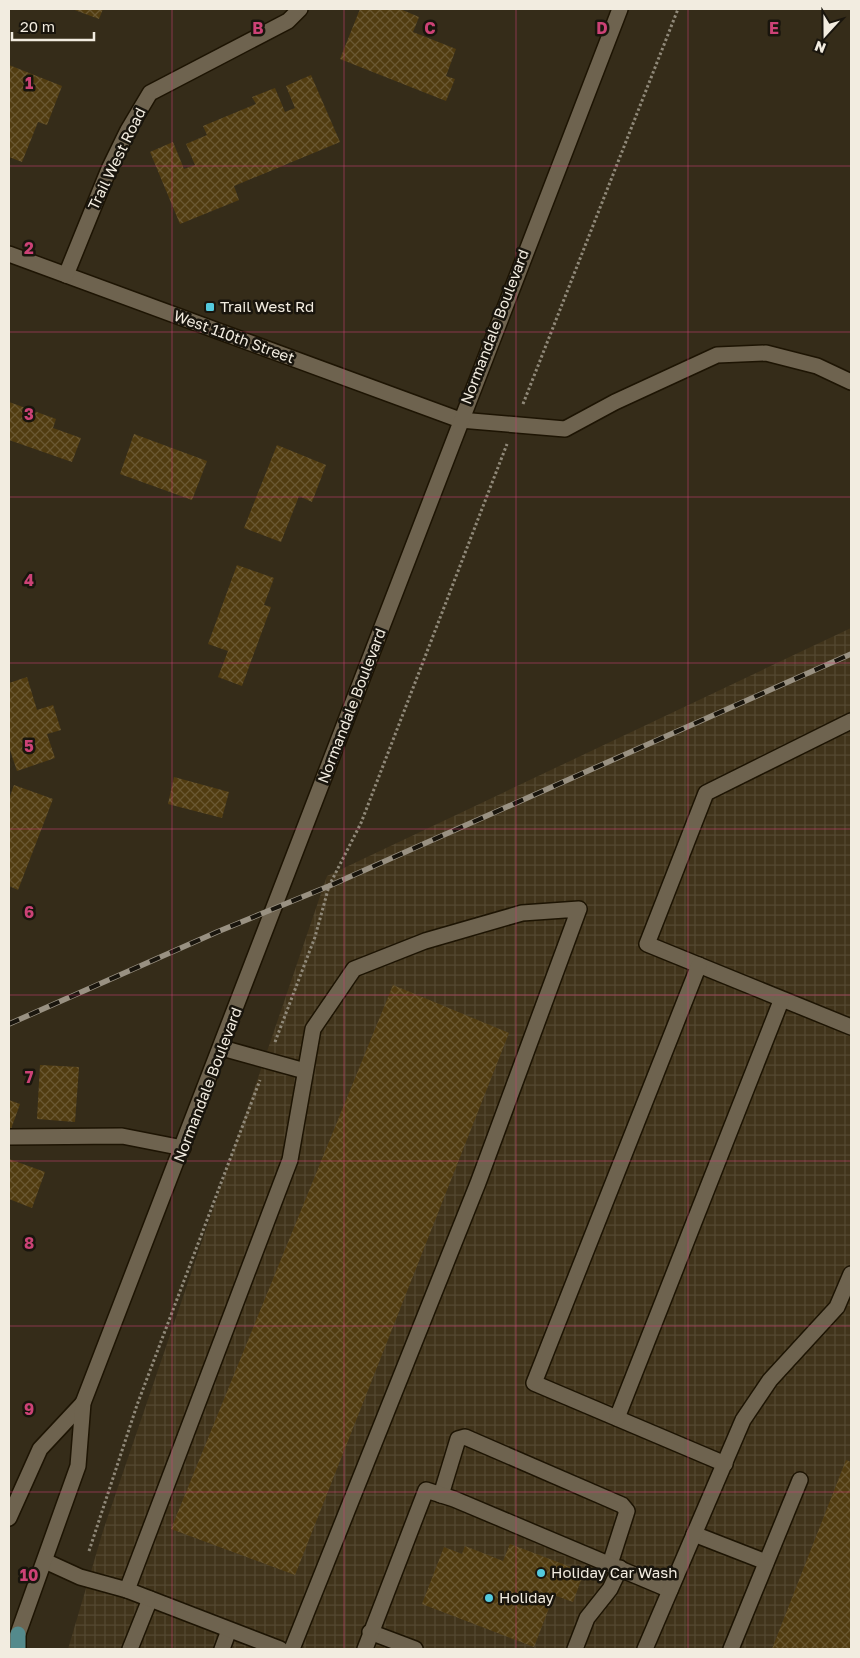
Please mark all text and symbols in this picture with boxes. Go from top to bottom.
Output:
scale bar [12,10,95,42]
north arrow [800,10,850,60]
text: 20 m [20,17,55,35]
text: B [252,18,264,38]
text: C [424,18,436,38]
text: D [596,18,608,38]
text: E [769,18,779,38]
text: N [812,38,828,57]
text: 1 [25,73,33,93]
street label: Trail West Road [84,104,149,213]
text: 2 [24,238,34,258]
street label: Normandale Boulevard [456,247,532,407]
place label: Trail West Rd [220,297,314,315]
marker: Trail West Rd [204,301,216,313]
street label: West 110th Street [171,306,297,366]
text: 3 [24,404,34,424]
text: 4 [24,570,34,590]
street label: Normandale Boulevard [313,626,389,786]
text: 5 [24,736,34,756]
text: 6 [24,902,34,922]
street label: Normandale Boulevard [169,1005,245,1165]
text: 7 [25,1067,34,1087]
text: 8 [24,1233,34,1253]
text: 9 [24,1399,34,1419]
place label: Holiday Car Wash [551,1563,678,1581]
text: 10 [20,1565,38,1585]
marker: Holiday Car Wash [535,1567,547,1579]
place label: Holiday [499,1588,555,1606]
marker: Holiday [483,1592,495,1604]

